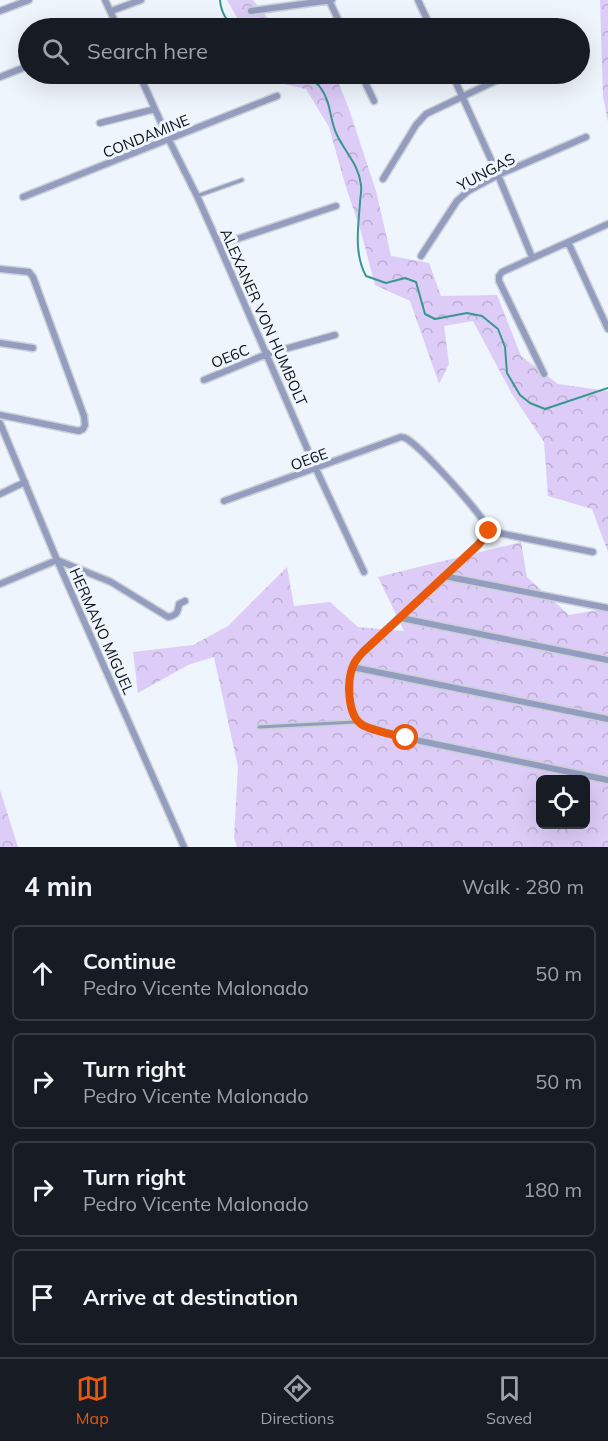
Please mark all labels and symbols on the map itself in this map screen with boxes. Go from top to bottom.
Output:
street label: CONDAMINE [100,110,192,162]
street label: YUNGAS [453,149,518,196]
street label: ALEXANER VON HUMBOLT [216,225,312,409]
street label: OE6C [208,340,252,372]
street label: OE6E [288,443,330,474]
route end [475,517,501,543]
street label: HERMANO MIGUEL [65,565,139,697]
route start [392,724,418,750]

